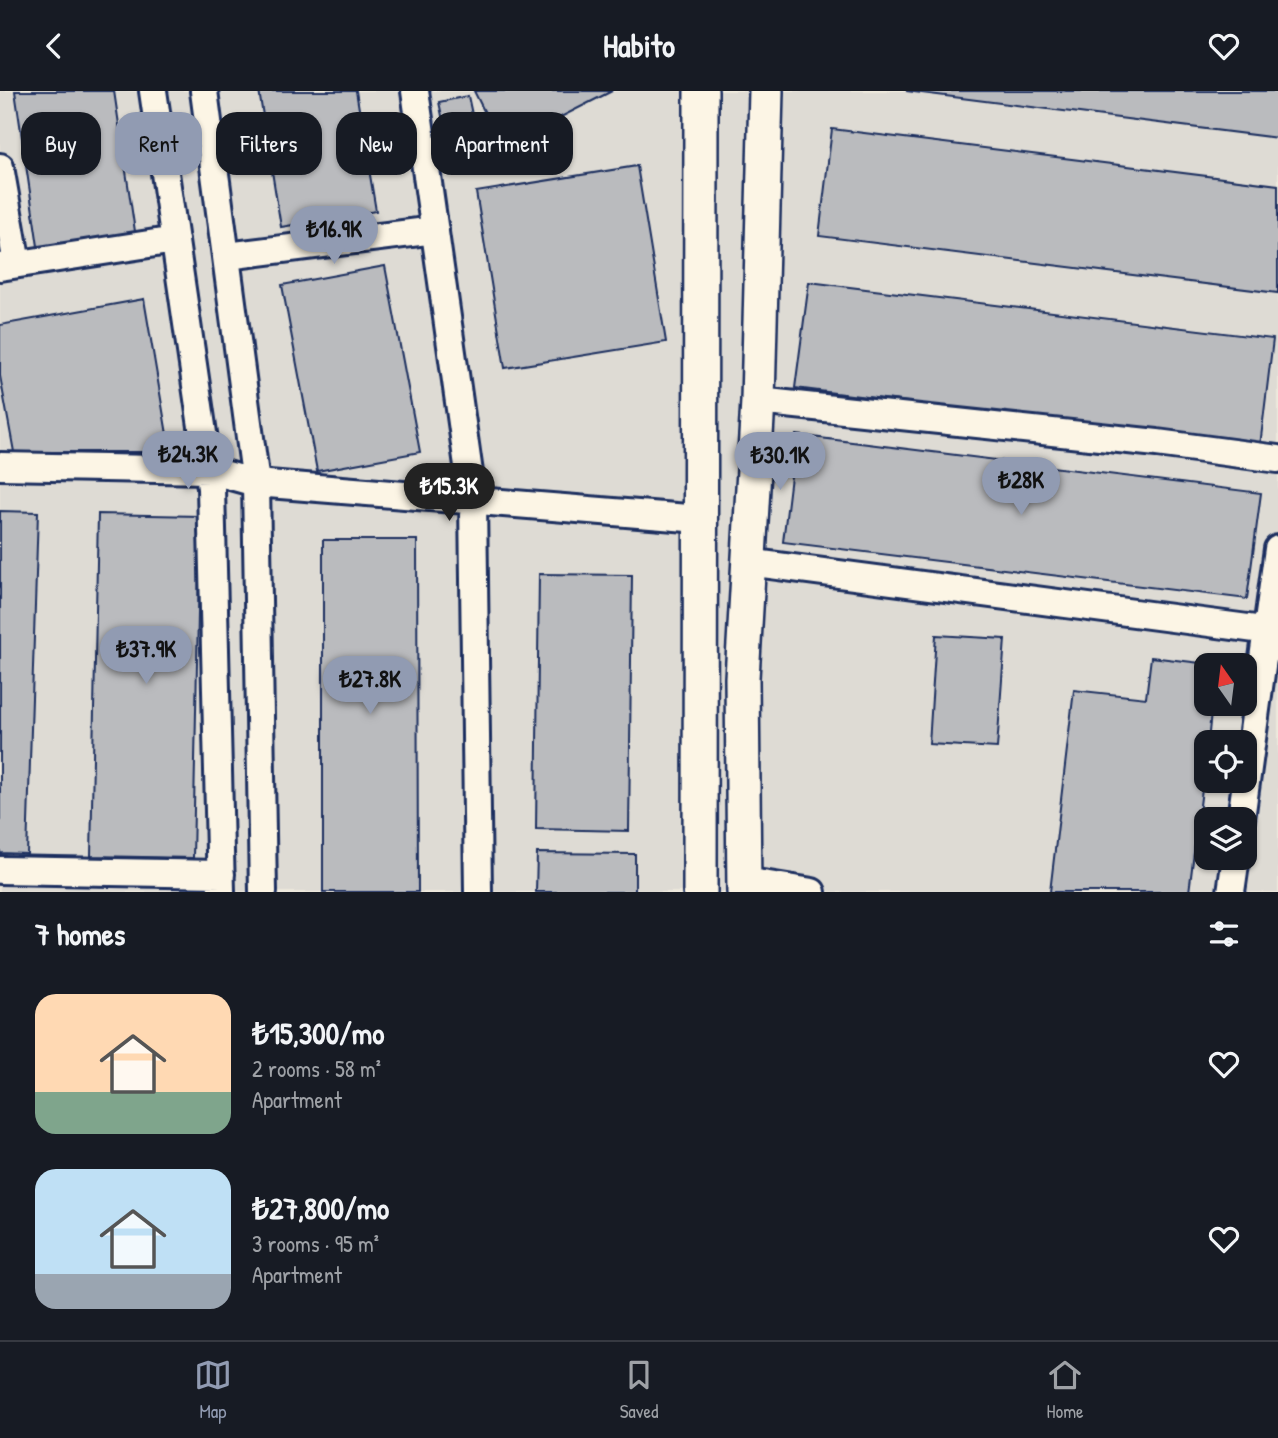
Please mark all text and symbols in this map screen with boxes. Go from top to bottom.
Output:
text: Habito [603,24,675,67]
icon: back [35,27,73,65]
icon: heart [1205,27,1243,65]
chip: Buy [21,112,101,175]
chip: Rent [115,112,202,175]
chip: Filters [216,112,322,175]
chip: New [336,112,417,175]
chip: Apartment [431,112,573,175]
pin: ₺16.9K [277,207,391,266]
text: ₺16.9K [306,213,362,244]
pin: ₺24.3K [131,431,245,491]
pin: ₺30.1K [723,433,837,492]
text: ₺24.3K [158,438,218,469]
text: ₺30.1K [750,439,810,470]
pin: ₺28K [980,457,1062,517]
pin: ₺15.3K [392,463,506,523]
text: ₺28K [998,464,1044,495]
text: ₺15.3K [420,470,478,501]
pin: ₺37.9K [89,627,203,686]
text: ₺37.9K [116,633,176,664]
north arrow [1194,653,1256,716]
map controls [1194,653,1257,870]
pin: ₺27.8K [313,657,427,716]
text: ₺27.8K [339,663,401,694]
button: locate [1194,730,1257,793]
button: layers [1194,807,1257,870]
text: 7 homes [35,914,125,954]
icon: filters [1205,915,1243,953]
text: ₺15,300/mo [252,1013,384,1053]
icon: home [91,1022,175,1106]
icon: heart [1205,1045,1243,1083]
text: 2 rooms · 58 m² [252,1053,381,1084]
text: Apartment [252,1084,342,1115]
text: ₺27,800/mo [252,1188,389,1228]
icon: home [91,1197,175,1281]
icon: heart [1205,1220,1243,1258]
text: 3 rooms · 95 m² [252,1228,379,1259]
text: Apartment [252,1259,342,1290]
tab: Map [194,1356,232,1424]
tab: Saved [620,1356,658,1424]
tab: Home [1046,1356,1084,1424]

